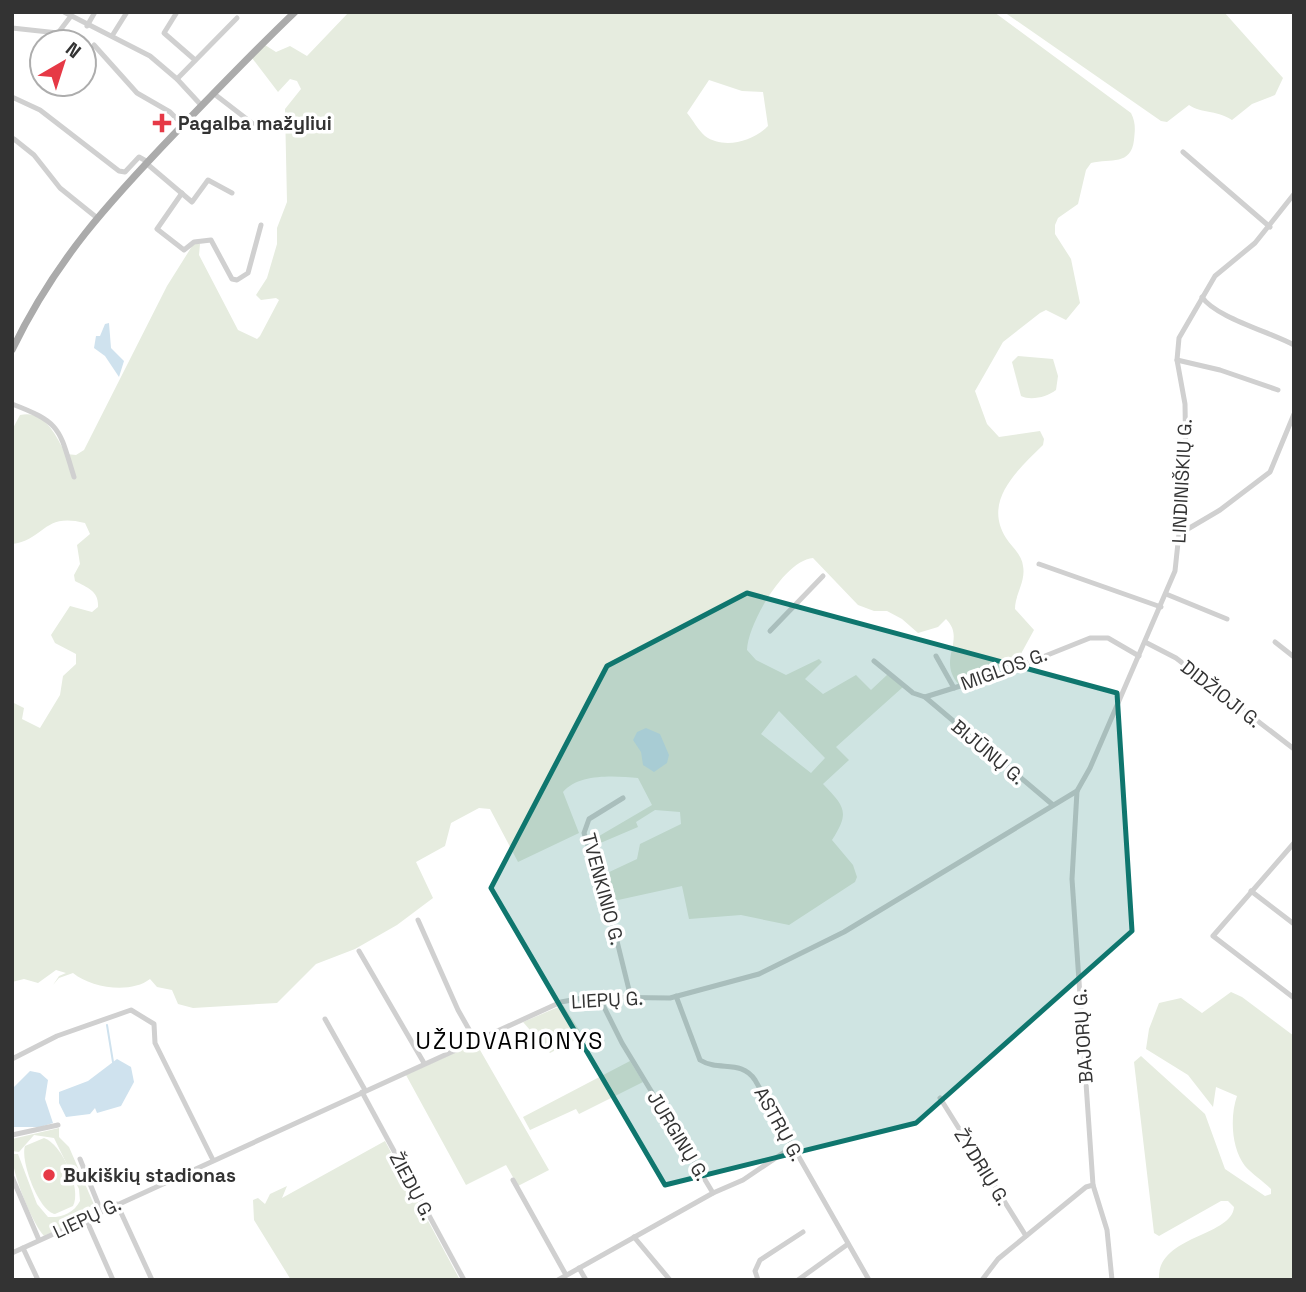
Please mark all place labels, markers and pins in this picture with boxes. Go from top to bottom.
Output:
place label: Pagalba mažyliui [178,111,332,136]
marker: Pagalba mažyliui [152,113,172,133]
place label: Bukiškių stadionas [63,1163,236,1188]
marker: Bukiškių stadionas [41,1167,57,1183]

